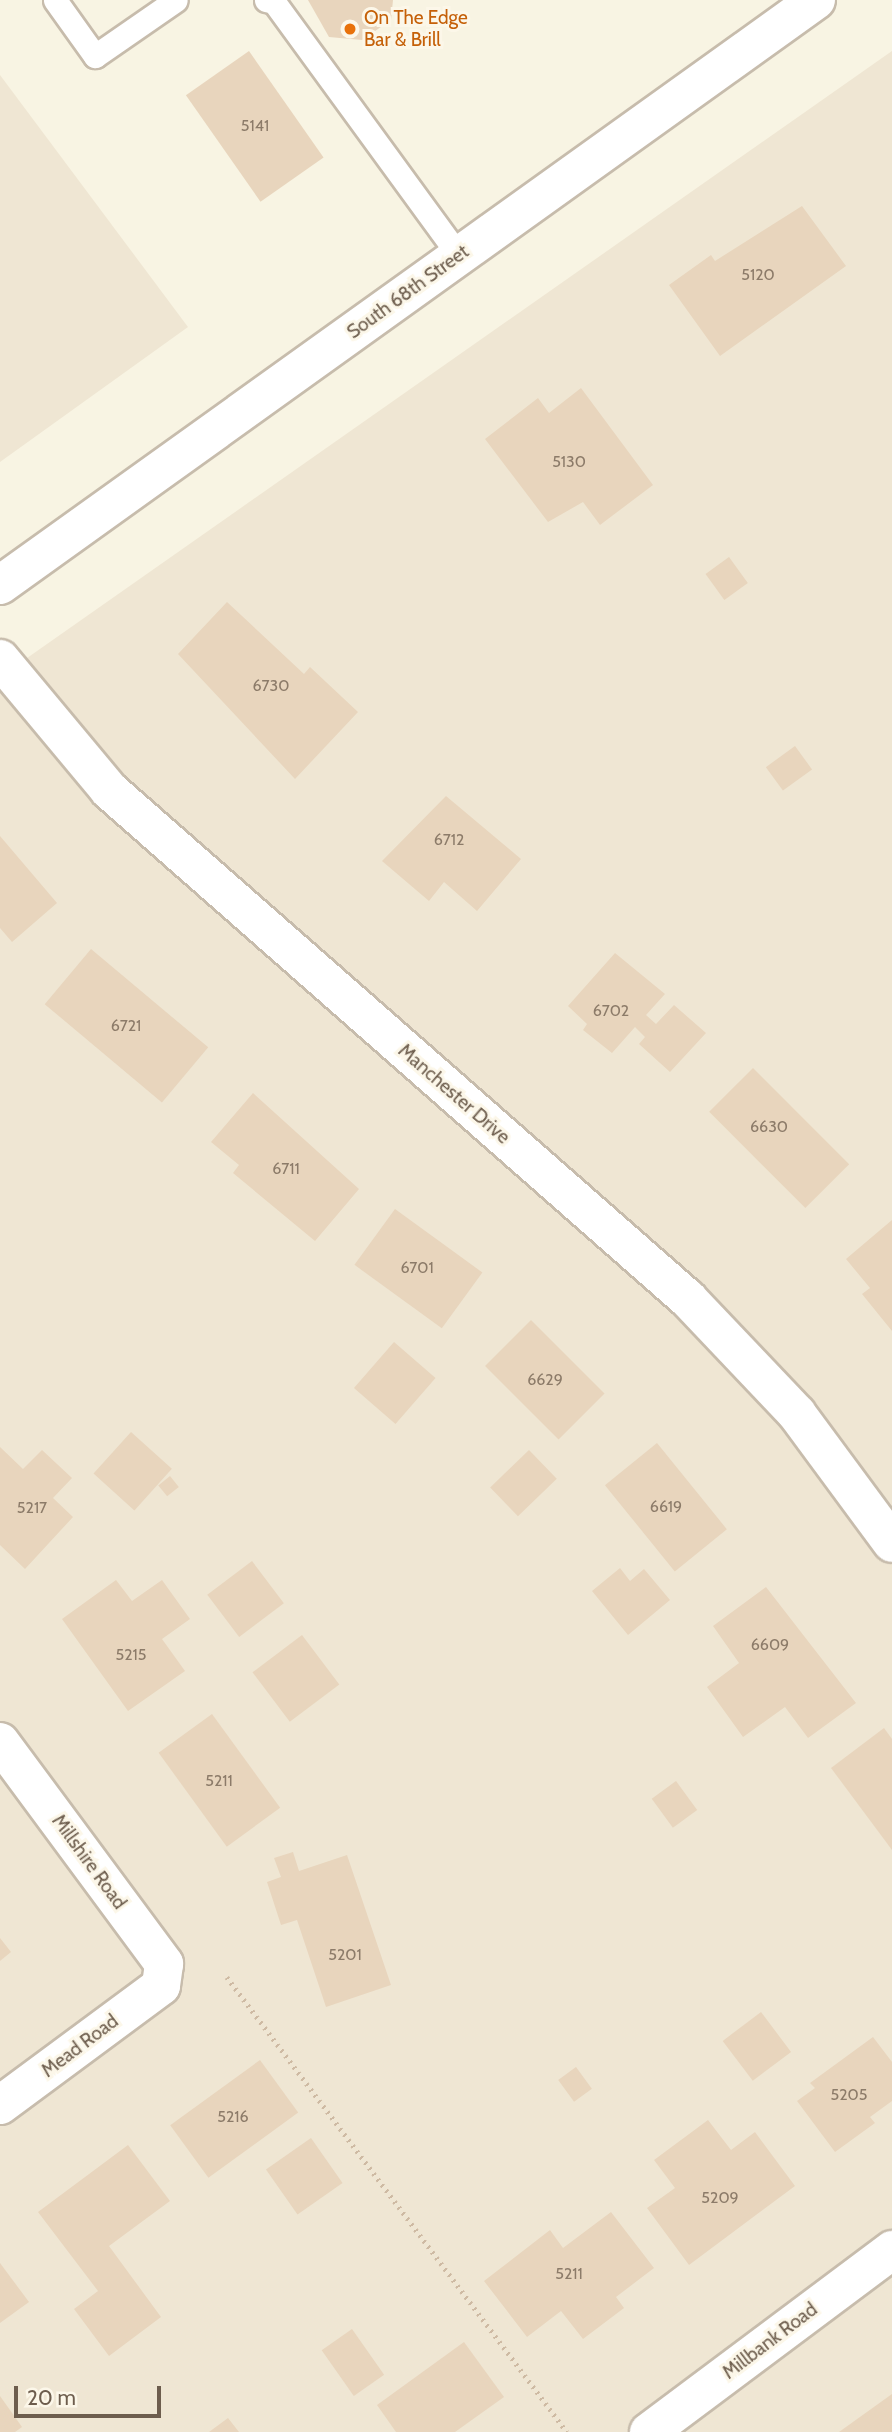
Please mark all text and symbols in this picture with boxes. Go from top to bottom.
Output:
place label: On The Edge Bar & Brill [364,7,468,51]
marker: On The Edge Bar & Brill [342,21,358,37]
house number: 5141 [241,116,269,136]
street label: South 68th Street [343,240,473,344]
house number: 5120 [741,265,775,285]
house number: 5130 [552,452,586,472]
house number: 6730 [253,676,289,696]
house number: 6712 [434,830,464,850]
house number: 6702 [593,1001,629,1021]
house number: 6721 [111,1016,141,1036]
street label: Manchester Drive [393,1039,515,1149]
house number: 6630 [750,1117,788,1137]
house number: 6711 [272,1159,300,1179]
house number: 6701 [400,1258,434,1278]
house number: 6629 [527,1370,563,1390]
house number: 6619 [650,1497,682,1517]
house number: 5217 [17,1498,47,1518]
house number: 6609 [751,1635,789,1655]
house number: 5215 [116,1645,146,1665]
house number: 5211 [205,1771,233,1791]
street label: Millshire Road [47,1810,131,1914]
house number: 5201 [328,1945,362,1965]
street label: Mead Road [37,2010,123,2082]
house number: 5205 [831,2085,867,2105]
house number: 5216 [217,2107,249,2127]
house number: 5209 [701,2188,739,2208]
house number: 5211 [555,2264,583,2284]
street label: Millbank Road [718,2298,822,2384]
scale bar [18,2372,164,2416]
text: 20 m [27,2385,76,2410]

